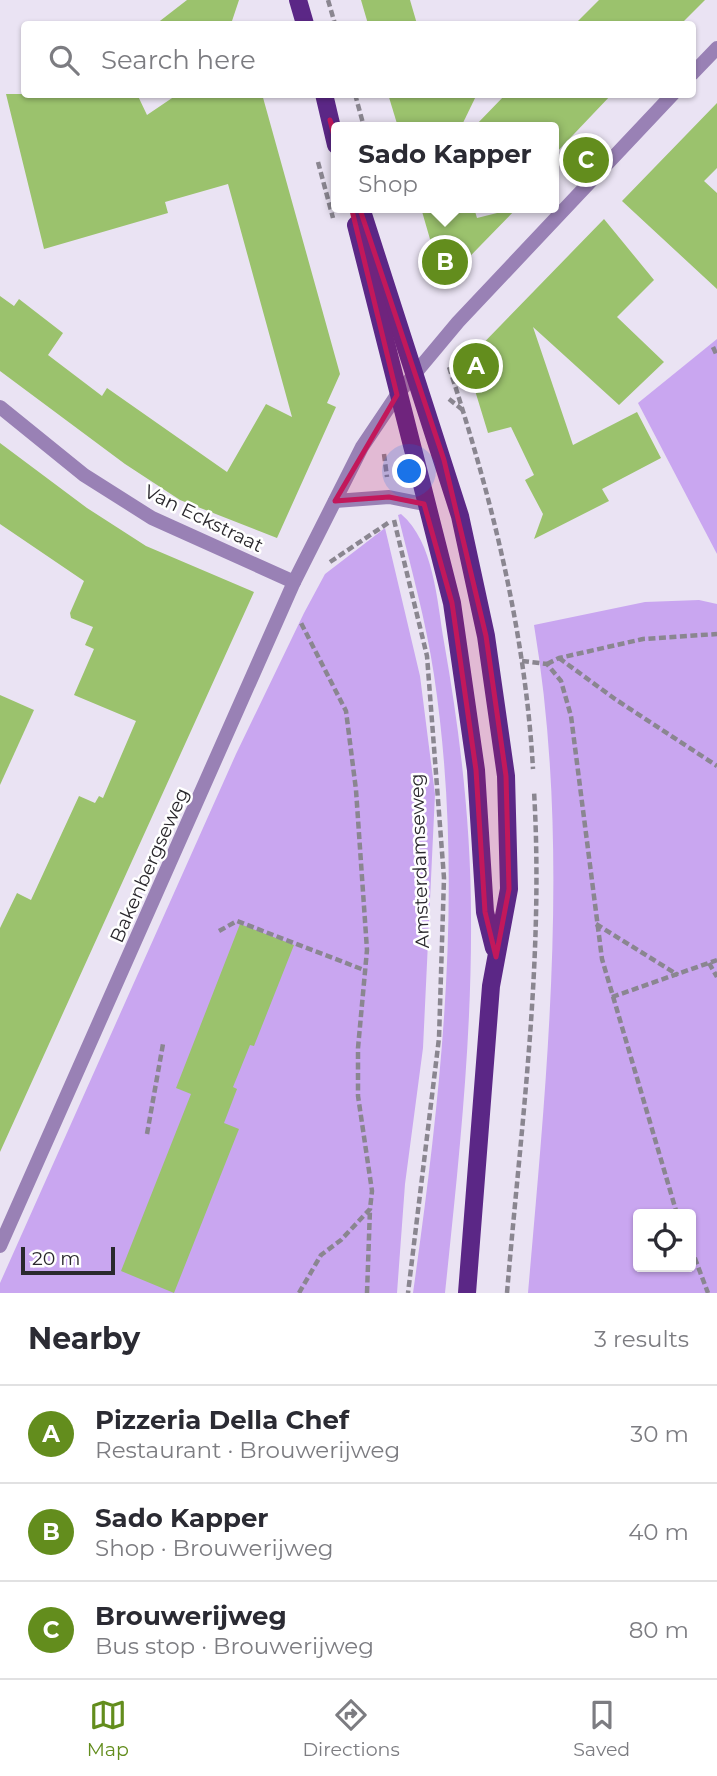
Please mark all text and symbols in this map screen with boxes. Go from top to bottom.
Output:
search box [21,21,696,98]
icon: search [45,41,83,79]
text: Search here [101,44,256,76]
popup [331,122,559,213]
pin: C [563,134,609,186]
text: Sado Kapper [358,138,532,170]
text: Shop [358,170,418,198]
pin: B [422,236,468,288]
pin: A [453,340,499,392]
your location [392,454,426,488]
street label: Van Eckstraat [141,480,267,557]
street label: Amsterdamseweg [405,773,434,949]
street label: Bakenbergseweg [105,784,194,946]
map controls [633,1209,696,1272]
button: locate [633,1209,696,1272]
scale bar [21,1244,116,1276]
text: 20 m [32,1247,80,1270]
text: Nearby [28,1320,140,1357]
text: 3 results [594,1325,689,1353]
text: Pizzeria Della Chef [95,1404,349,1436]
text: A [42,1420,60,1448]
text: 30 m [630,1420,689,1448]
text: Restaurant · Brouwerijweg [95,1436,400,1464]
text: Sado Kapper [95,1502,269,1534]
text: B [42,1518,60,1546]
text: 40 m [628,1518,689,1546]
text: Shop · Brouwerijweg [95,1534,334,1562]
text: Brouwerijweg [95,1600,287,1632]
text: C [43,1616,59,1644]
text: 80 m [629,1616,689,1644]
text: Bus stop · Brouwerijweg [95,1632,374,1660]
tab: Map [87,1696,129,1761]
tab: Directions [302,1696,400,1761]
tab: Saved [573,1696,630,1761]

